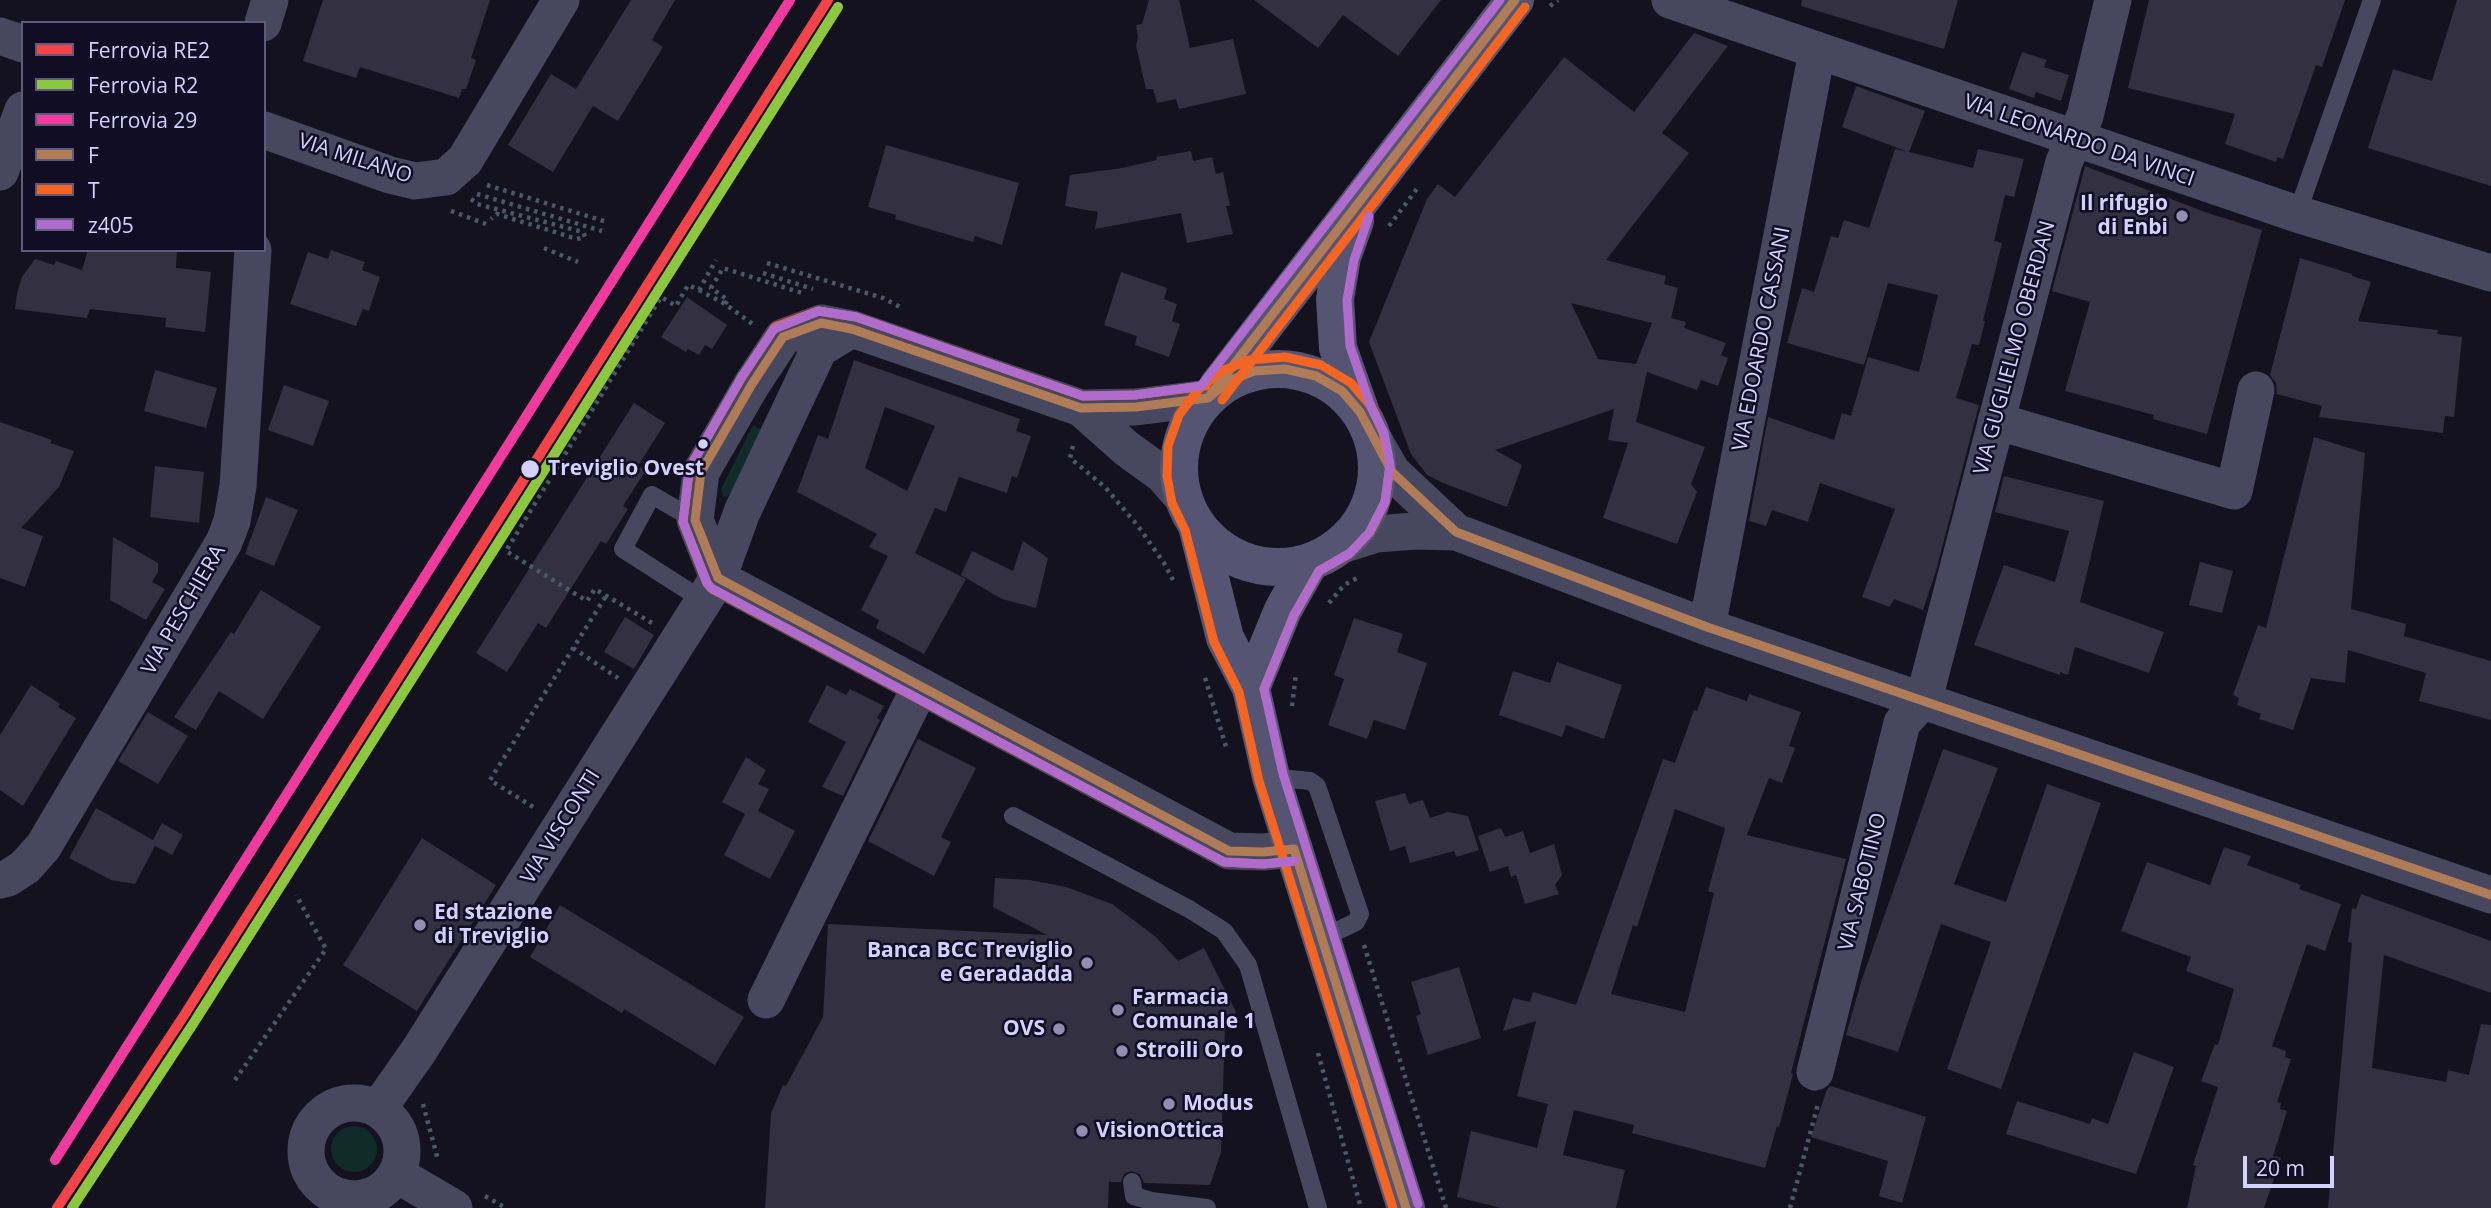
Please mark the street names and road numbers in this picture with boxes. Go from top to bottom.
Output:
street label: VIA LEONARDO DA VINCI [1960,90,2198,192]
street label: VIA MILANO [295,129,415,189]
street label: VIA GUGLIELMO OBERDAN [1969,218,2061,478]
street label: VIA EDOARDO CASSANI [1728,225,1796,453]
street label: VIA PESCHIERA [137,541,231,679]
street label: VIA VISCONTI [516,765,606,889]
street label: VIA SABOTINO [1834,810,1892,954]

